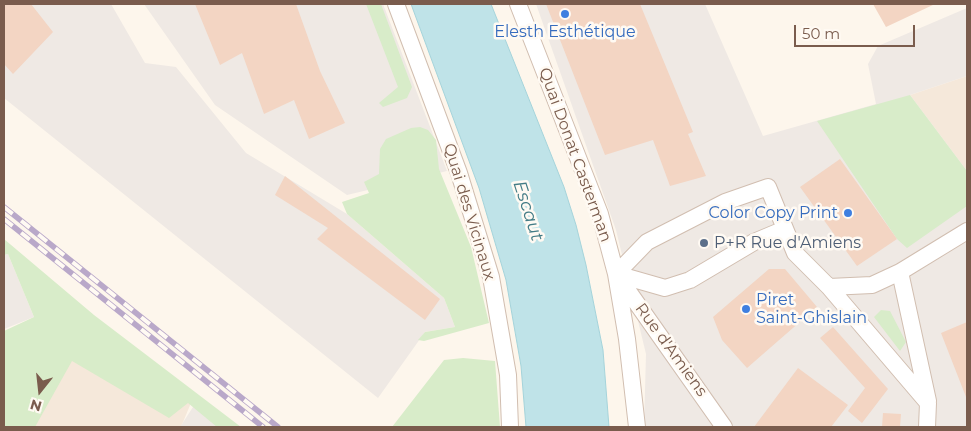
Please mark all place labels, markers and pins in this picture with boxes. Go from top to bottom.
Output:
marker: Elesth Esthétique [559,8,571,20]
place label: Elesth Esthétique [494,22,636,42]
place label: Color Copy Print [709,203,838,223]
marker: Color Copy Print [842,207,854,219]
place label: P+R Rue d'Amiens [714,233,861,253]
marker: P+R Rue d'Amiens [698,237,710,249]
place label: Piret Saint-Ghislain [756,290,867,328]
marker: Piret Saint-Ghislain [740,303,752,315]

